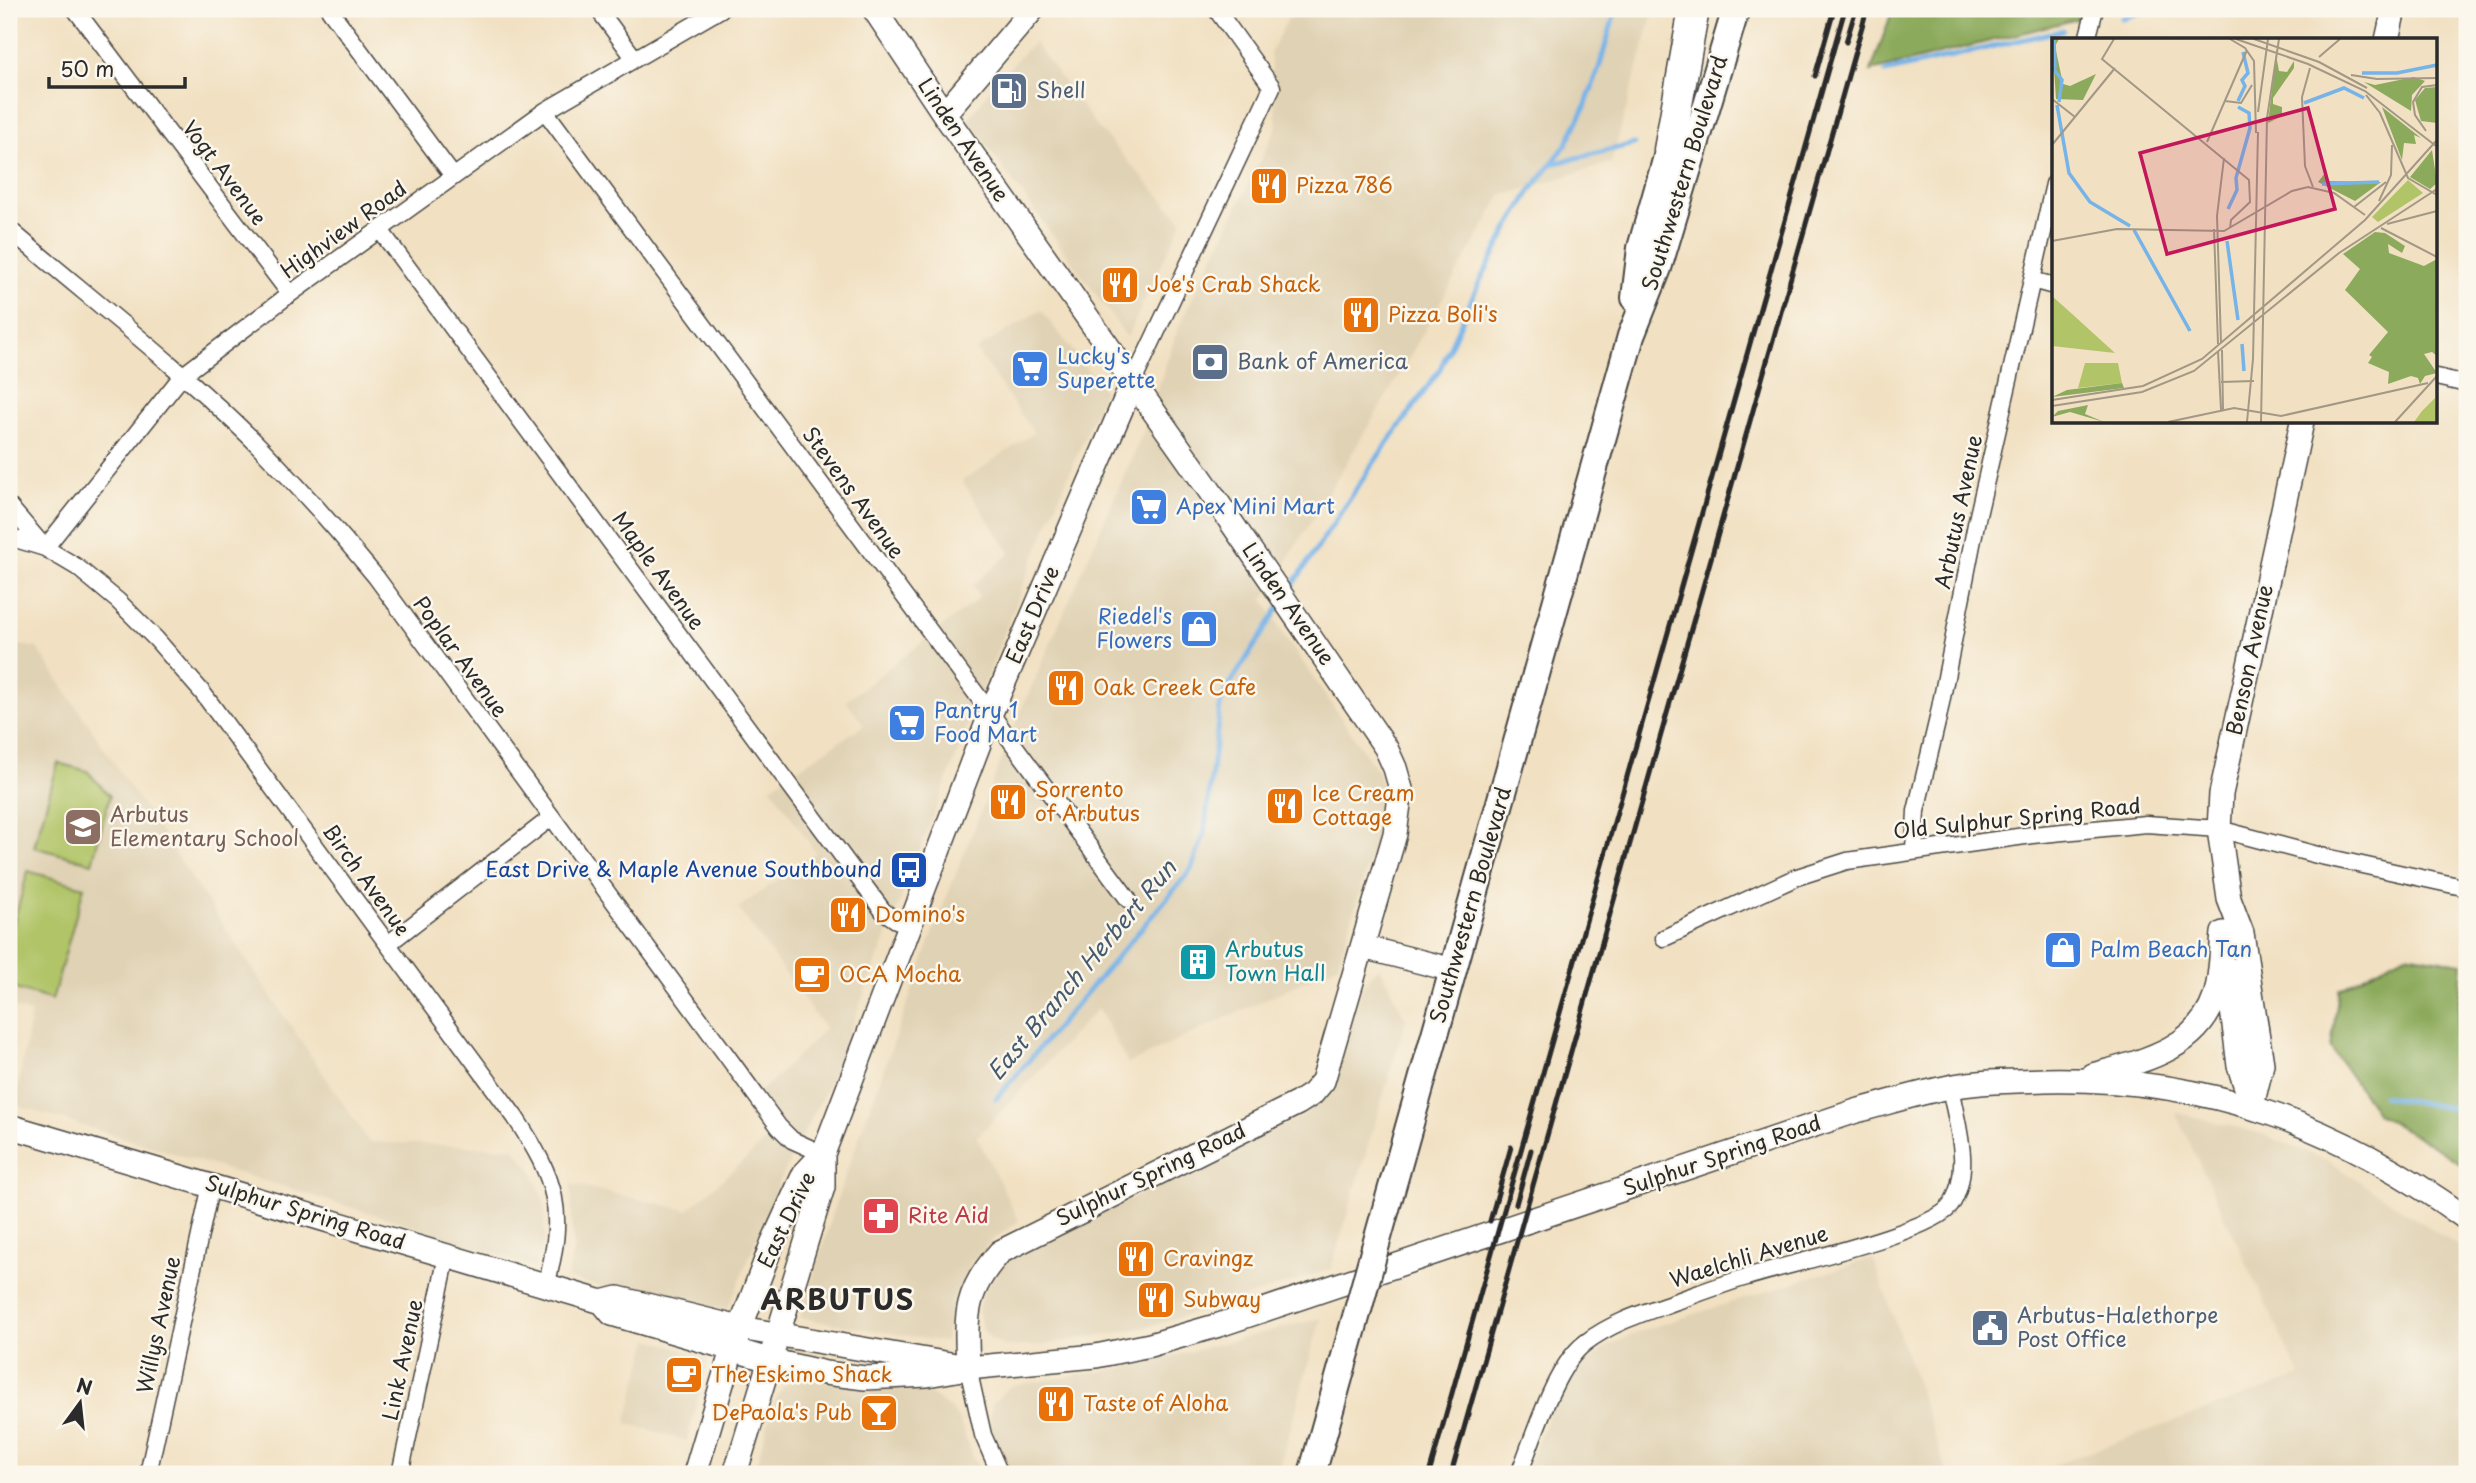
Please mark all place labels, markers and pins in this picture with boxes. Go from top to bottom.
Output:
fuel station icon: Shell [988,70,1030,112]
place label: Shell [1036,73,1085,105]
restaurant icon: Pizza 786 [1248,165,1290,207]
place label: Pizza 786 [1296,168,1393,200]
restaurant icon: Joe's Crab Shack [1099,264,1141,306]
place label: Joe's Crab Shack [1147,267,1321,299]
restaurant icon: Pizza Boli's [1340,294,1382,336]
place label: Pizza Boli's [1388,297,1498,329]
place label: Lucky's Superette [1057,339,1155,395]
bank icon: Bank of America [1189,341,1231,383]
place label: Bank of America [1237,344,1409,376]
supermarket icon: Lucky's Superette [1009,348,1051,390]
supermarket icon: Apex Mini Mart [1128,486,1170,528]
place label: Apex Mini Mart [1176,489,1335,521]
place label: Riedel's Flowers [1096,599,1172,655]
shop icon: Riedel's Flowers [1178,608,1220,650]
restaurant icon: Oak Creek Cafe [1045,667,1087,709]
place label: Oak Creek Cafe [1093,670,1256,702]
place label: Pantry 1 Food Mart [934,693,1037,749]
supermarket icon: Pantry 1 Food Mart [886,702,928,744]
place label: Sorrento of Arbutus [1035,772,1140,828]
place label: Ice Cream Cottage [1312,776,1415,832]
restaurant icon: Sorrento of Arbutus [987,781,1029,823]
restaurant icon: Ice Cream Cottage [1264,785,1306,827]
place label: Arbutus Elementary School [110,797,299,853]
school or university icon: Arbutus Elementary School [62,806,104,848]
bus stop icon: East Drive & Maple Avenue Southbound [888,849,930,891]
place label: East Drive & Maple Avenue Southbound [486,852,882,884]
restaurant icon: Domino's [827,894,869,936]
place label: Domino's [875,897,965,929]
shop icon: Palm Beach Tan [2042,929,2084,971]
place label: Arbutus Town Hall [1225,932,1325,988]
place label: Palm Beach Tan [2090,932,2252,964]
building icon: Arbutus Town Hall [1177,941,1219,983]
cafe icon: OCA Mocha [791,954,833,996]
place label: OCA Mocha [839,957,961,989]
pharmacy icon: Rite Aid [860,1195,902,1237]
place label: Rite Aid [908,1198,989,1230]
restaurant icon: Cravingz [1115,1238,1157,1280]
place label: Cravingz [1163,1241,1253,1273]
restaurant icon: Subway [1135,1279,1177,1321]
place label: Subway [1183,1282,1261,1314]
place label: Arbutus-Halethorpe Post Office [2017,1298,2219,1354]
public building icon: Arbutus-Halethorpe Post Office [1969,1307,2011,1349]
cafe icon: The Eskimo Shack [663,1354,705,1396]
place label: The Eskimo Shack [711,1357,892,1389]
restaurant icon: Taste of Aloha [1035,1383,1077,1425]
place label: Taste of Aloha [1083,1386,1228,1418]
bar icon: DePaola's Pub [858,1392,900,1434]
place label: DePaola's Pub [711,1395,852,1427]

